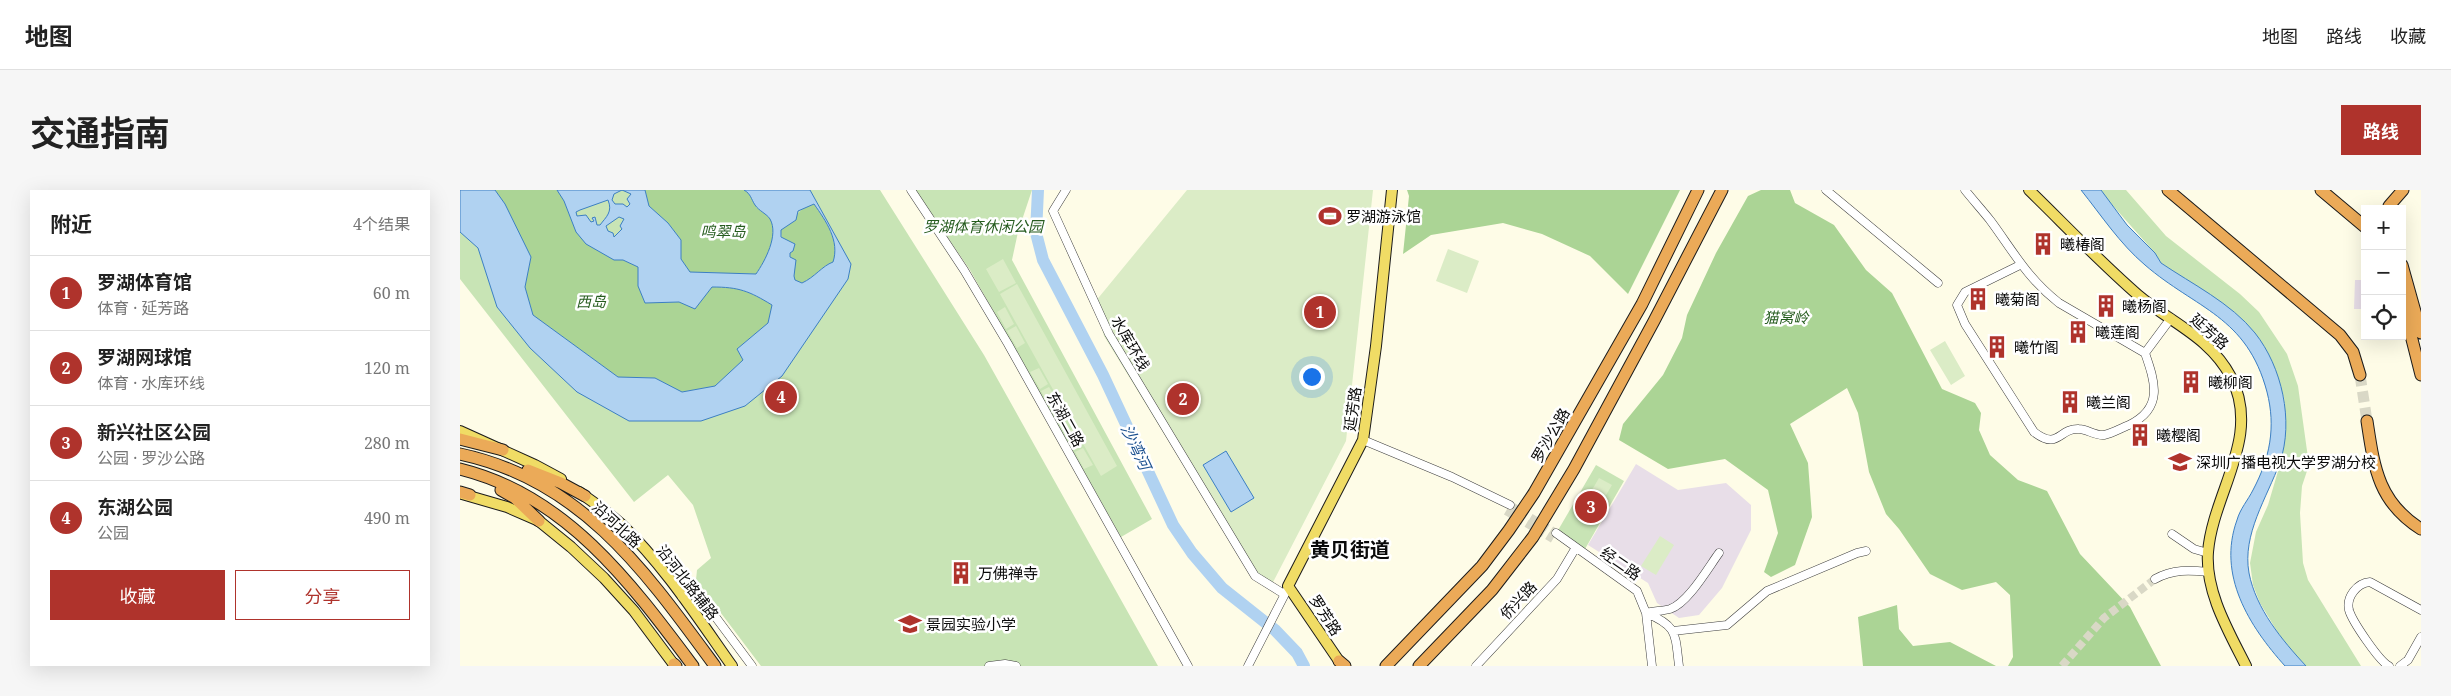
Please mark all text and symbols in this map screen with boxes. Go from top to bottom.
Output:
text: 地图 [25,19,73,52]
text: 地图 [2262,24,2298,48]
text: 路线 [2326,24,2362,48]
text: 收藏 [2390,24,2426,48]
button: 路线 [2341,105,2421,155]
text: 交通指南 [30,109,170,156]
sports icon: 罗湖游泳馆 [1317,203,1343,229]
map controls [2361,205,2406,340]
button: + [2361,205,2406,250]
place label: 罗湖游泳馆 [1346,206,1421,226]
text: 附近 [50,210,92,238]
text: 4个结果 [353,213,410,235]
park label: 罗湖体育休闲公园 [923,216,1045,236]
park label: 鸣翠岛 [700,221,746,241]
building icon: 曦椿阁 [2030,231,2056,257]
place label: 曦椿阁 [2060,234,2105,254]
button: − [2361,250,2406,295]
text: 罗湖体育馆 [97,269,192,295]
text: 1 [61,282,71,304]
text: 60 m [373,282,410,304]
building icon: 曦菊阁 [1965,286,1991,312]
place label: 曦菊阁 [1995,289,2040,309]
park label: 西岛 [576,291,607,311]
pin: 1 [1304,293,1336,331]
building icon: 曦杨阁 [2093,293,2119,319]
button: locate [2361,295,2406,340]
place label: 曦杨阁 [2122,296,2167,316]
text: 体育 · 延芳路 [97,297,189,319]
park label: 猫窝岭 [1763,307,1810,327]
street label: 延芳路 [2187,309,2233,353]
street label: 水库环线 [1107,312,1155,374]
building icon: 曦莲阁 [2065,319,2091,345]
place label: 曦莲阁 [2095,322,2140,342]
building icon: 曦竹阁 [1984,334,2010,360]
place label: 曦竹阁 [2014,337,2059,357]
text: 罗湖网球馆 [97,344,192,370]
text: 2 [61,357,71,379]
text: 120 m [364,357,410,379]
your location [1299,364,1325,390]
building icon: 曦柳阁 [2178,369,2204,395]
text: 体育 · 水库环线 [97,372,205,394]
place label: 曦柳阁 [2208,372,2253,392]
pin: 4 [765,378,797,416]
pin: 2 [1167,380,1199,418]
street label: 延芳路 [1339,385,1365,433]
street label: 东湖二路 [1043,388,1089,450]
building icon: 曦兰阁 [2057,389,2083,415]
place label: 曦兰阁 [2086,392,2131,412]
street label: 罗沙公路 [1526,404,1574,466]
text: 新兴社区公园 [97,419,211,445]
water label: 沙湾河 [1116,421,1157,476]
building icon: 曦樱阁 [2127,422,2153,448]
place label: 曦樱阁 [2156,425,2201,445]
text: 3 [61,432,71,454]
text: 280 m [364,432,410,454]
text: 公园 · 罗沙公路 [97,447,205,469]
school or university icon: 深圳广播电视大学罗湖分校 [2167,449,2193,475]
place label: 深圳广播电视大学罗湖分校 [2196,452,2376,472]
pin: 3 [1575,488,1607,526]
text: 东湖公园 [97,494,173,520]
street label: 沿河北路 [588,496,646,552]
text: 4 [61,507,71,529]
text: 490 m [364,507,410,529]
text: 公园 [97,522,129,544]
district label: 黄贝街道 [1310,536,1390,563]
street label: 沿河北路辅路 [652,540,724,624]
street label: 经二路 [1597,542,1645,584]
building icon: 万佛禅寺 [948,560,974,586]
place label: 万佛禅寺 [978,563,1038,583]
button: 收藏 [50,570,225,620]
button: 分享 [235,570,410,620]
street label: 侨兴路 [1495,577,1541,623]
street label: 罗芳路 [1305,591,1347,639]
school or university icon: 景园实验小学 [897,611,923,637]
place label: 景园实验小学 [926,614,1016,634]

